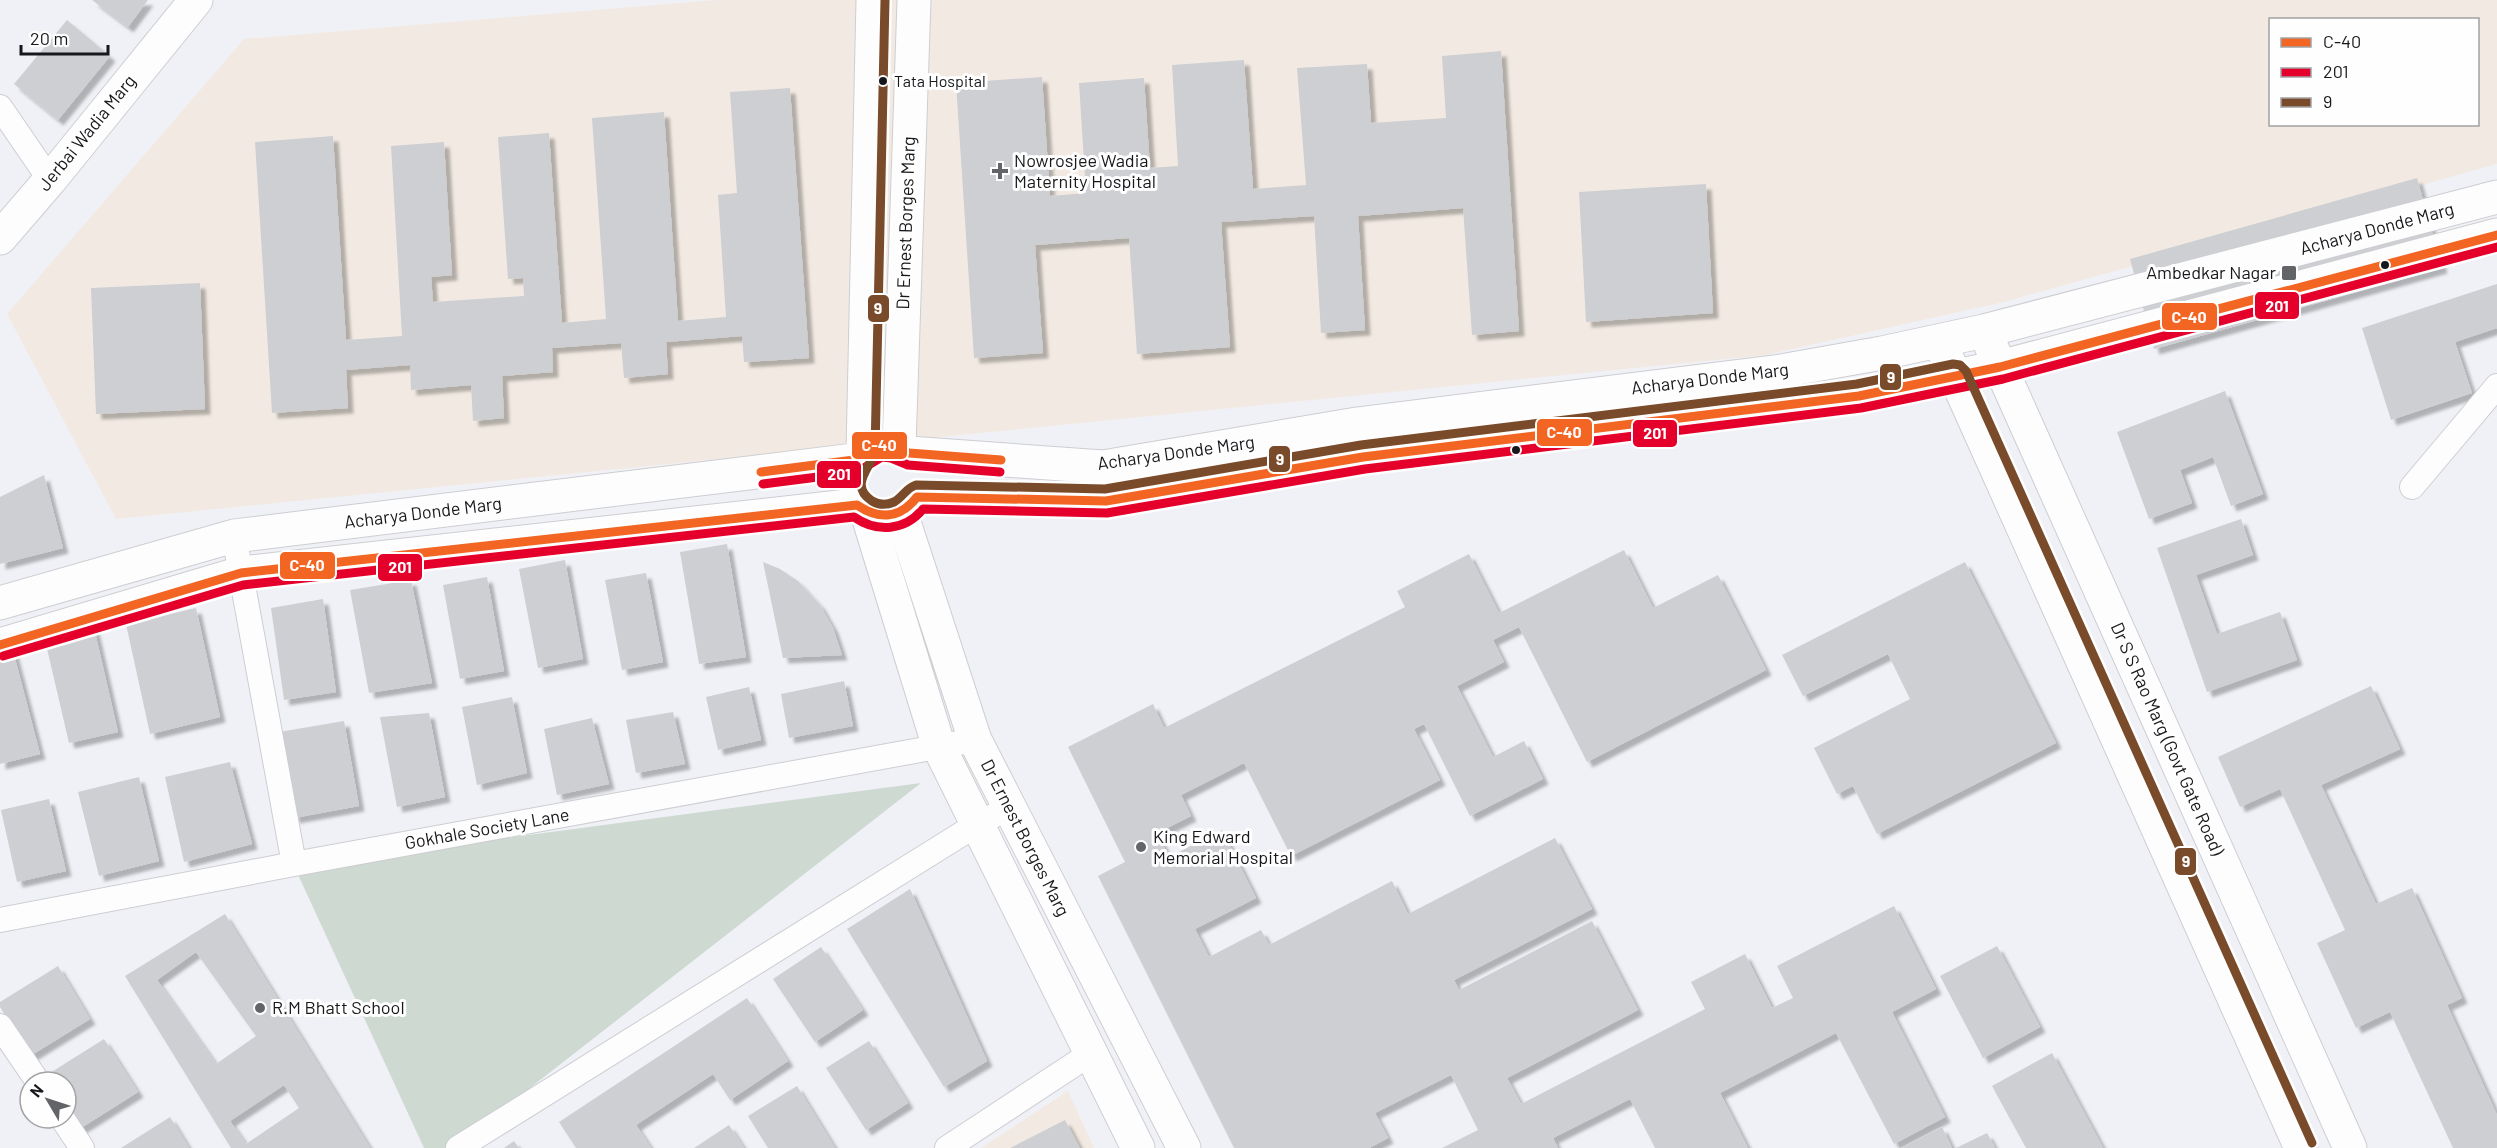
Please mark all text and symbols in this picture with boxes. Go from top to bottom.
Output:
scale bar [21,18,108,56]
legend [2269,18,2479,126]
text: 20 m [30,27,68,49]
text: C-40 [2323,30,2361,52]
text: 201 [2323,60,2349,82]
street label: Jerbai Wadia Marg [33,70,140,195]
place label: Tata Hospital [894,71,986,90]
marker: Tata Hospital [877,75,889,87]
text: 9 [2323,90,2332,112]
street label: Dr Ernest Borges Marg [891,136,919,310]
place label: Nowrosjee Wadia Maternity Hospital [1014,149,1156,192]
marker: Nowrosjee Wadia Maternity Hospital [991,162,1009,180]
street label: Acharya Donde Marg [2297,197,2456,259]
unlabelled marker [2379,259,2391,271]
place label: Ambedkar Nagar [2146,261,2276,283]
marker: Ambedkar Nagar [2280,264,2298,282]
line badge: 201 [2254,291,2300,320]
line badge: 9 [867,294,890,323]
text: 201 [2265,296,2289,315]
text: 9 [874,298,882,317]
line badge: C-40 [2161,302,2218,331]
text: C-40 [2171,307,2207,326]
street label: Acharya Donde Marg [1630,357,1790,399]
line badge: 9 [1879,363,1902,391]
text: 9 [1887,367,1895,386]
line badge: C-40 [1536,418,1593,447]
line badge: 201 [1632,419,1678,448]
text: C-40 [1546,422,1582,441]
text: 201 [1643,423,1667,442]
street label: Acharya Donde Marg [1096,430,1256,474]
line badge: C-40 [851,431,908,460]
text: C-40 [861,435,897,454]
unlabelled marker [1510,444,1522,456]
line badge: 9 [1268,445,1291,473]
text: 9 [1276,449,1284,468]
line badge: 201 [816,460,862,489]
text: 201 [827,464,851,483]
street label: Acharya Donde Marg [343,491,503,533]
line badge: C-40 [279,551,336,580]
line badge: 201 [377,553,423,582]
text: C-40 [289,555,325,574]
text: 201 [388,557,412,576]
street label: Dr S S Rao Marg (Govt Gate Road) [2106,619,2229,859]
street label: Dr Ernest Borges Marg [977,755,1075,920]
street label: Gokhale Society Lane [403,803,571,853]
place label: King Edward Memorial Hospital [1153,825,1293,868]
marker: King Edward Memorial Hospital [1134,840,1148,854]
line badge: 9 [2174,847,2197,876]
text: 9 [2182,851,2190,870]
place label: R.M Bhatt School [272,996,405,1018]
marker: R.M Bhatt School [253,1001,267,1015]
north arrow [18,1070,78,1130]
text: N [25,1080,47,1100]

